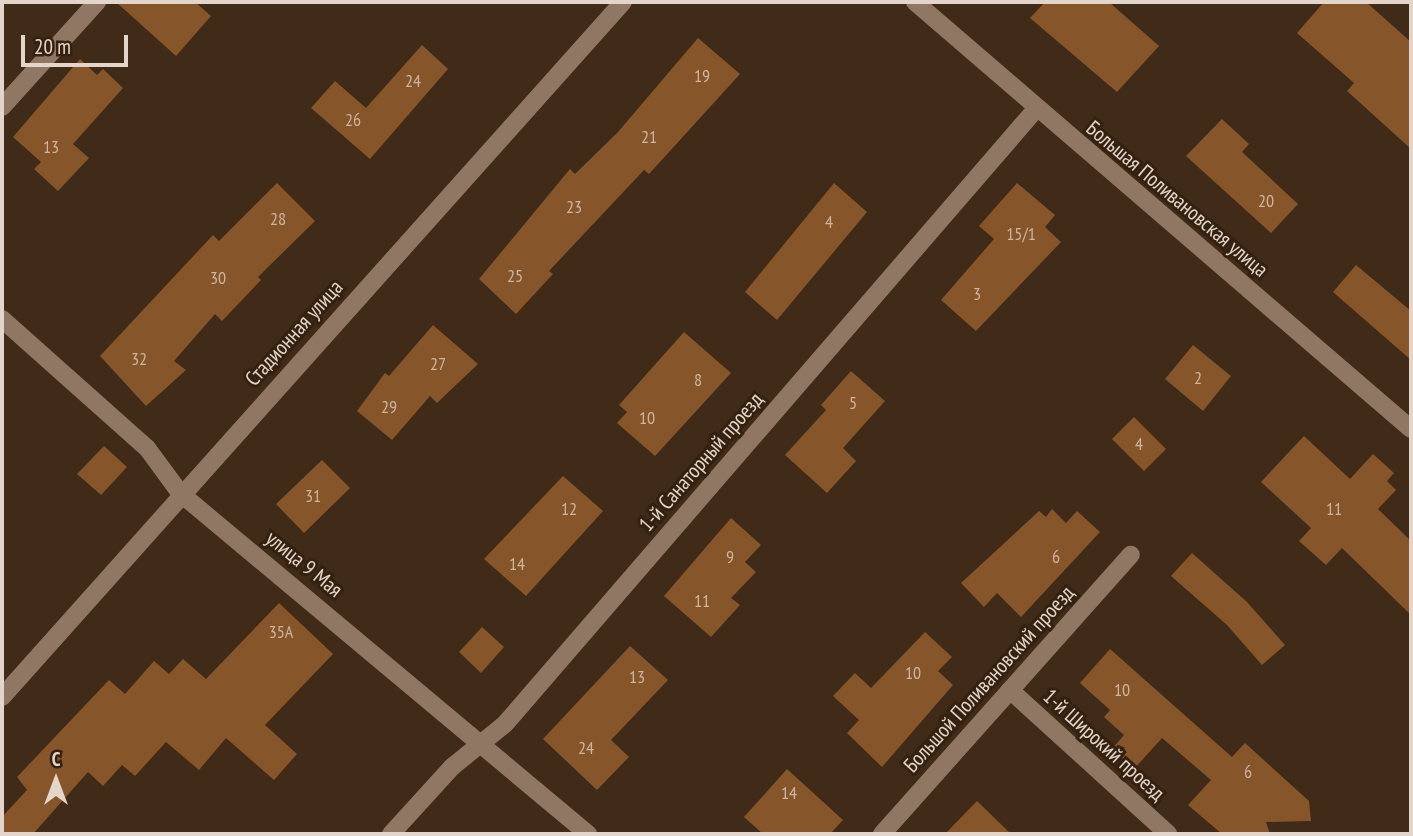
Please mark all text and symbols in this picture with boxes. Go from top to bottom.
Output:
scale bar [24,21,131,65]
text: 20 m [34,33,71,60]
house number: 19 [694,65,710,87]
house number: 24 [405,70,421,92]
house number: 26 [345,109,361,131]
street label: Большая Поливановская улица [1081,116,1273,282]
house number: 21 [641,126,657,148]
house number: 13 [43,136,59,158]
house number: 20 [1258,190,1274,212]
house number: 23 [566,196,582,218]
house number: 28 [270,208,286,230]
house number: 4 [825,211,833,233]
house number: 15/1 [1006,223,1036,245]
house number: 25 [507,265,523,287]
house number: 30 [210,267,226,289]
street label: Стадионная улица [240,275,348,391]
house number: 3 [973,283,981,305]
house number: 32 [131,348,147,370]
house number: 27 [430,353,446,375]
house number: 2 [1194,367,1202,389]
house number: 8 [694,369,702,391]
street label: 1-й Санаторный проезд [634,387,768,537]
house number: 5 [849,392,857,414]
house number: 29 [381,396,397,418]
house number: 10 [639,407,655,429]
house number: 4 [1135,433,1143,455]
house number: 31 [305,485,321,507]
house number: 12 [561,498,577,520]
house number: 11 [1326,498,1342,520]
street label: улица 9 Мая [261,525,347,603]
house number: 9 [726,546,734,568]
house number: 6 [1052,546,1060,568]
house number: 14 [509,553,525,575]
street label: Большой Поливановский проезд [899,580,1079,778]
house number: 11 [694,590,710,612]
house number: 35А [269,621,293,643]
house number: 10 [905,662,921,684]
house number: 13 [629,666,645,688]
house number: 10 [1114,679,1130,701]
street label: 1-й Широкий проезд [1038,684,1170,806]
house number: 24 [578,737,594,759]
north arrow [21,745,91,815]
text: С [52,747,60,771]
house number: 6 [1244,761,1252,783]
house number: 14 [781,782,797,804]

